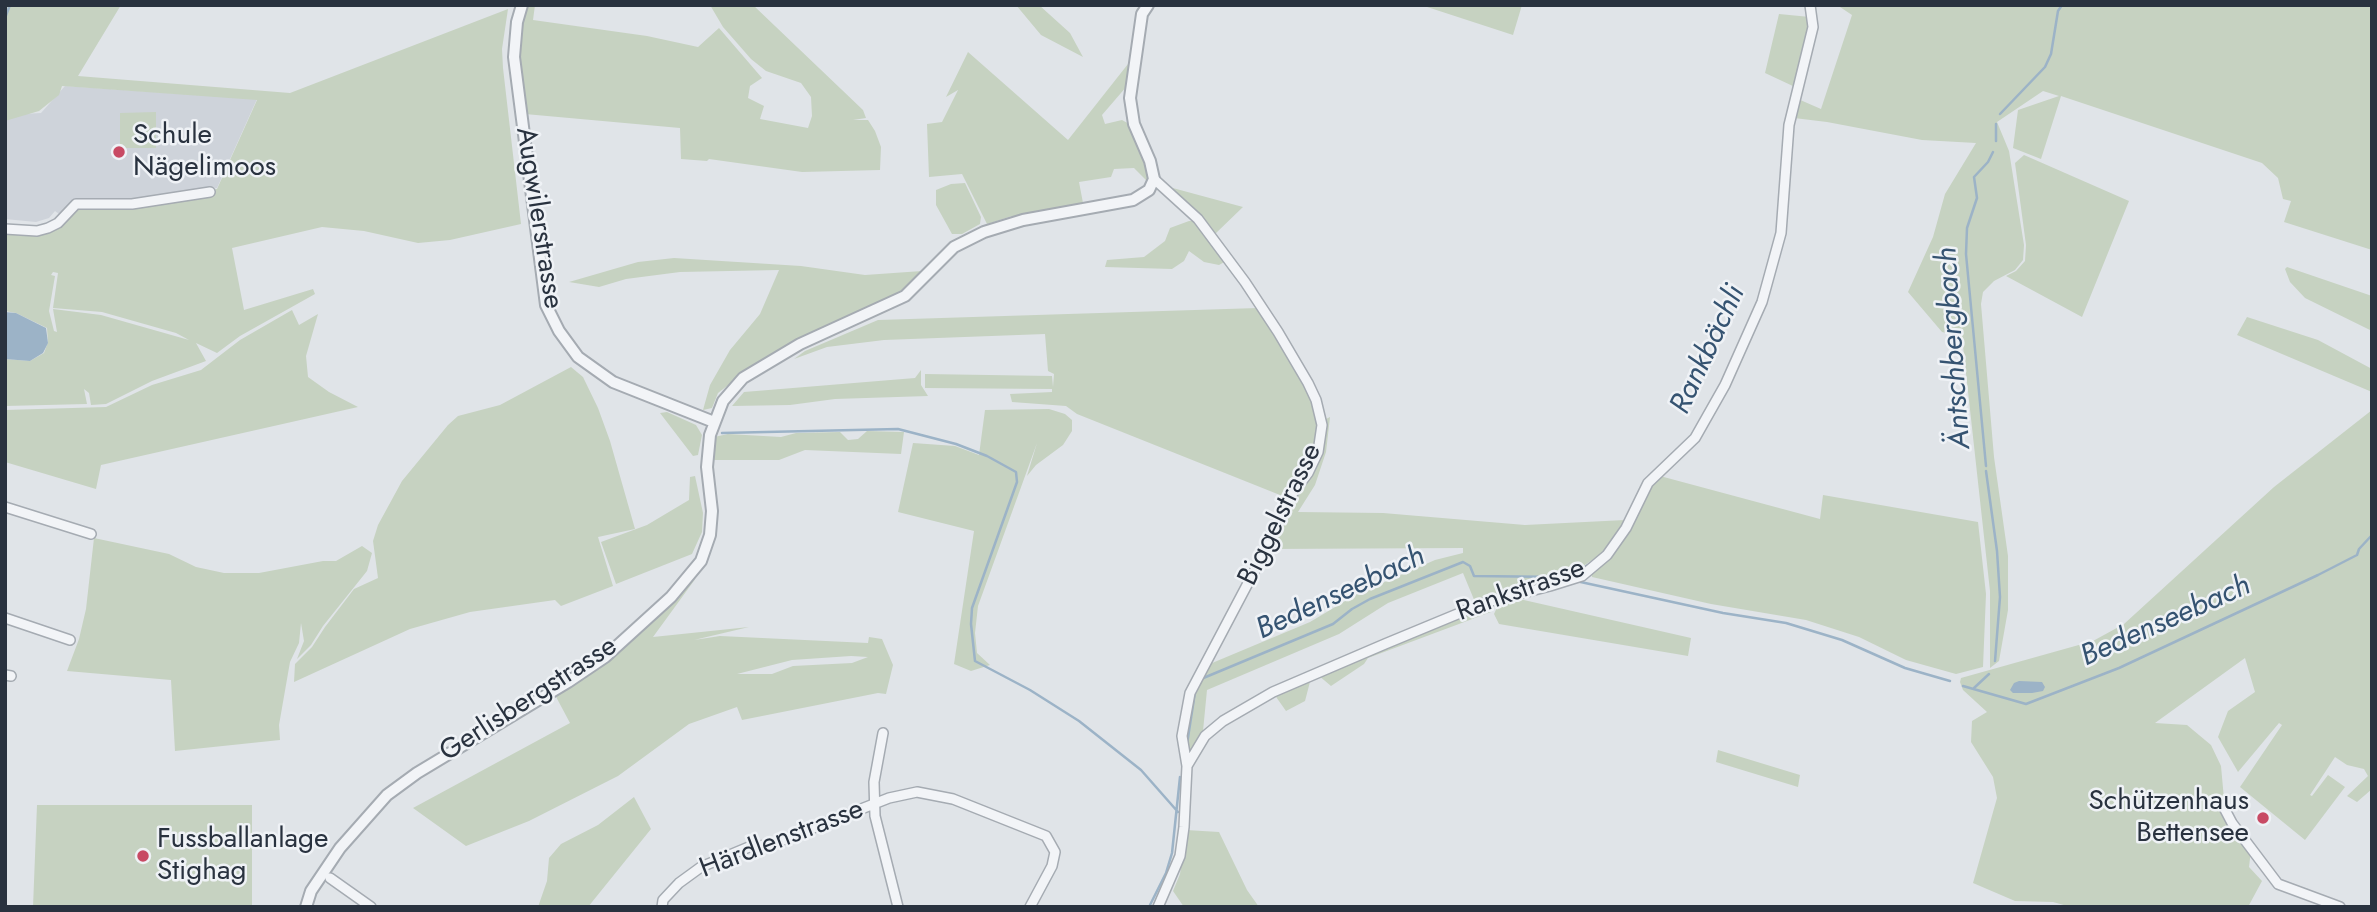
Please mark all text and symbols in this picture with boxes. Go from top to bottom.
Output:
place label: Schule Nägelimoos [133,119,276,185]
street label: Augwilerstrasse [507,125,569,311]
marker: Schule Nägelimoos [111,144,127,160]
water label: Äntschbergbach [1930,246,1980,450]
water label: Rankbächli [1664,280,1754,420]
street label: Biggelstrasse [1232,439,1330,591]
water label: Bedenseebach [1251,539,1431,649]
street label: Rankstrasse [1452,552,1590,630]
water label: Bedenseebach [2075,568,2257,676]
street label: Gerlisbergstrasse [434,630,624,770]
place label: Schützenhaus Bettensee [2088,785,2249,851]
street label: Härdlenstrasse [695,793,869,887]
marker: Schützenhaus Bettensee [2255,810,2271,826]
place label: Fussballanlage Stighag [157,823,328,889]
marker: Fussballanlage Stighag [135,848,151,864]

